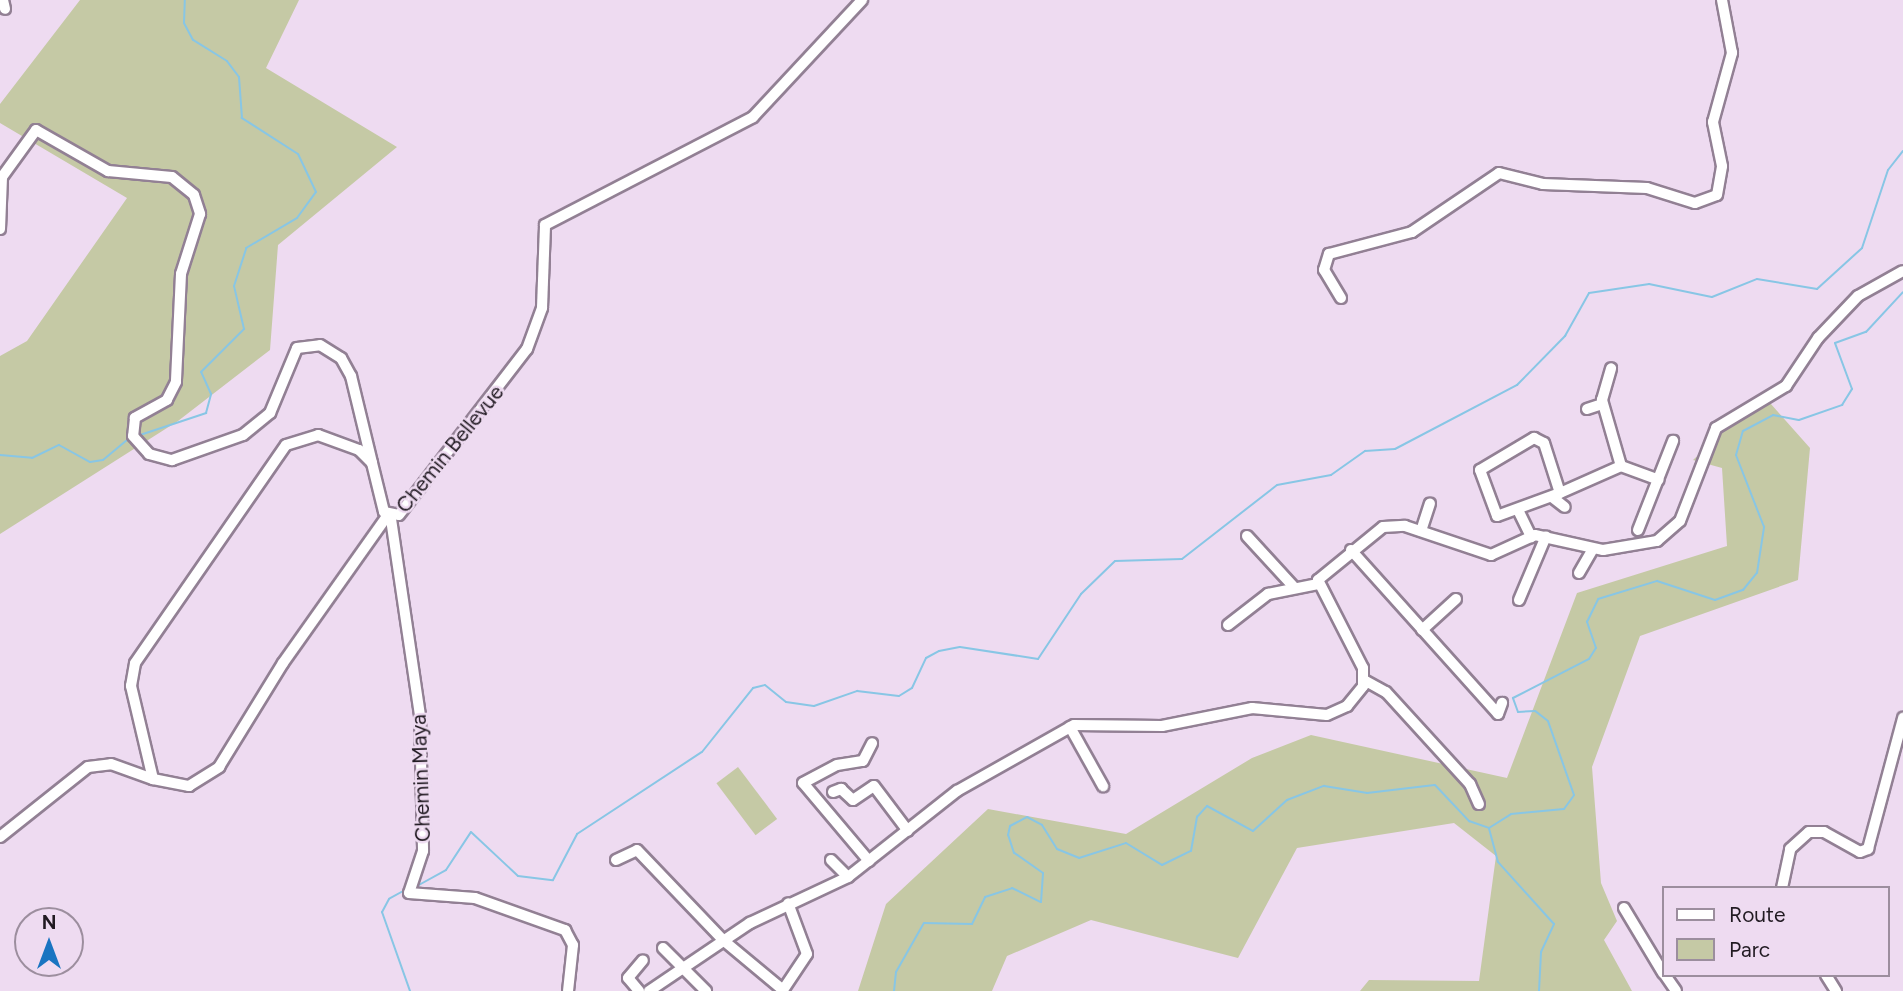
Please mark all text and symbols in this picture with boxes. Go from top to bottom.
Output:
street label: Chemin Bellevue [391,380,509,518]
street label: Chemin Maya [406,714,436,842]
legend [1661,886,1889,977]
text: Route [1729,902,1785,927]
north arrow [14,907,84,977]
text: N [42,911,56,934]
text: Parc [1729,937,1770,962]

